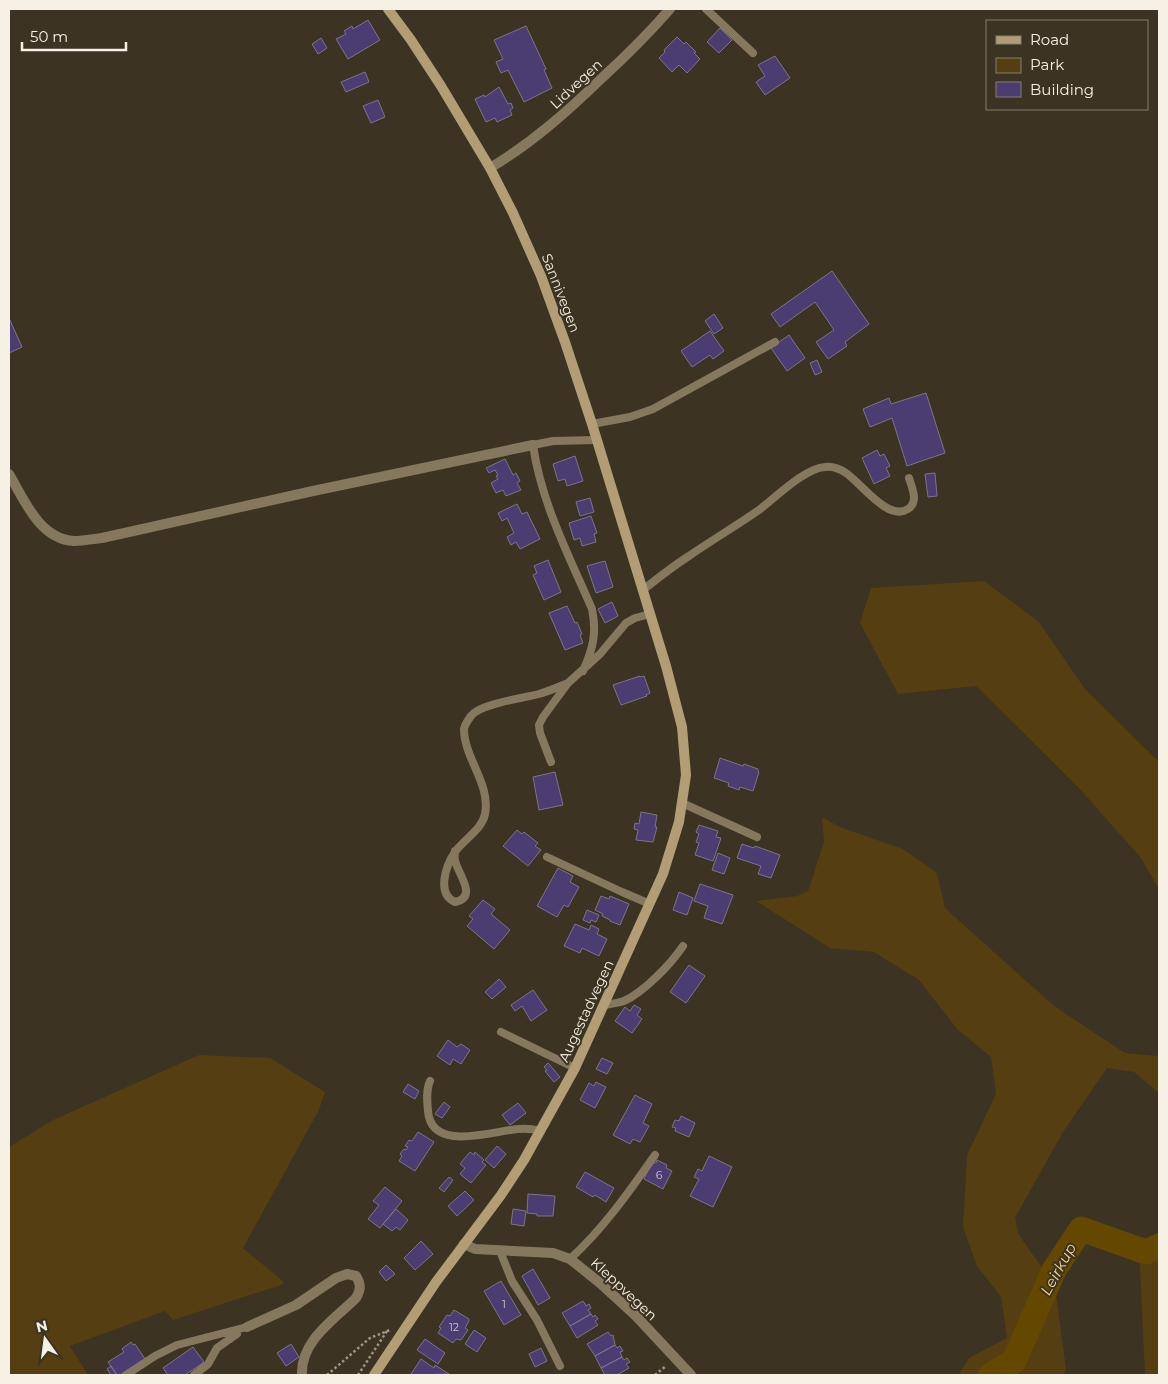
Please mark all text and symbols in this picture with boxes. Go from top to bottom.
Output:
scale bar [22,20,126,52]
legend [986,20,1148,110]
text: 50 m [30,27,68,46]
text: Road [1030,30,1069,49]
street label: Lidvegen [546,55,606,113]
text: Park [1030,55,1064,74]
text: Building [1030,80,1094,99]
street label: Sannivegen [538,251,584,335]
street label: Augestadvegen [554,957,618,1065]
house number: 6 [656,1168,663,1182]
water label: Leirkup [1036,1240,1080,1298]
street label: Kleppvegen [587,1254,661,1324]
house number: 1 [502,1297,506,1311]
north arrow [20,1314,70,1364]
text: N [34,1316,50,1336]
house number: 12 [449,1320,459,1334]

